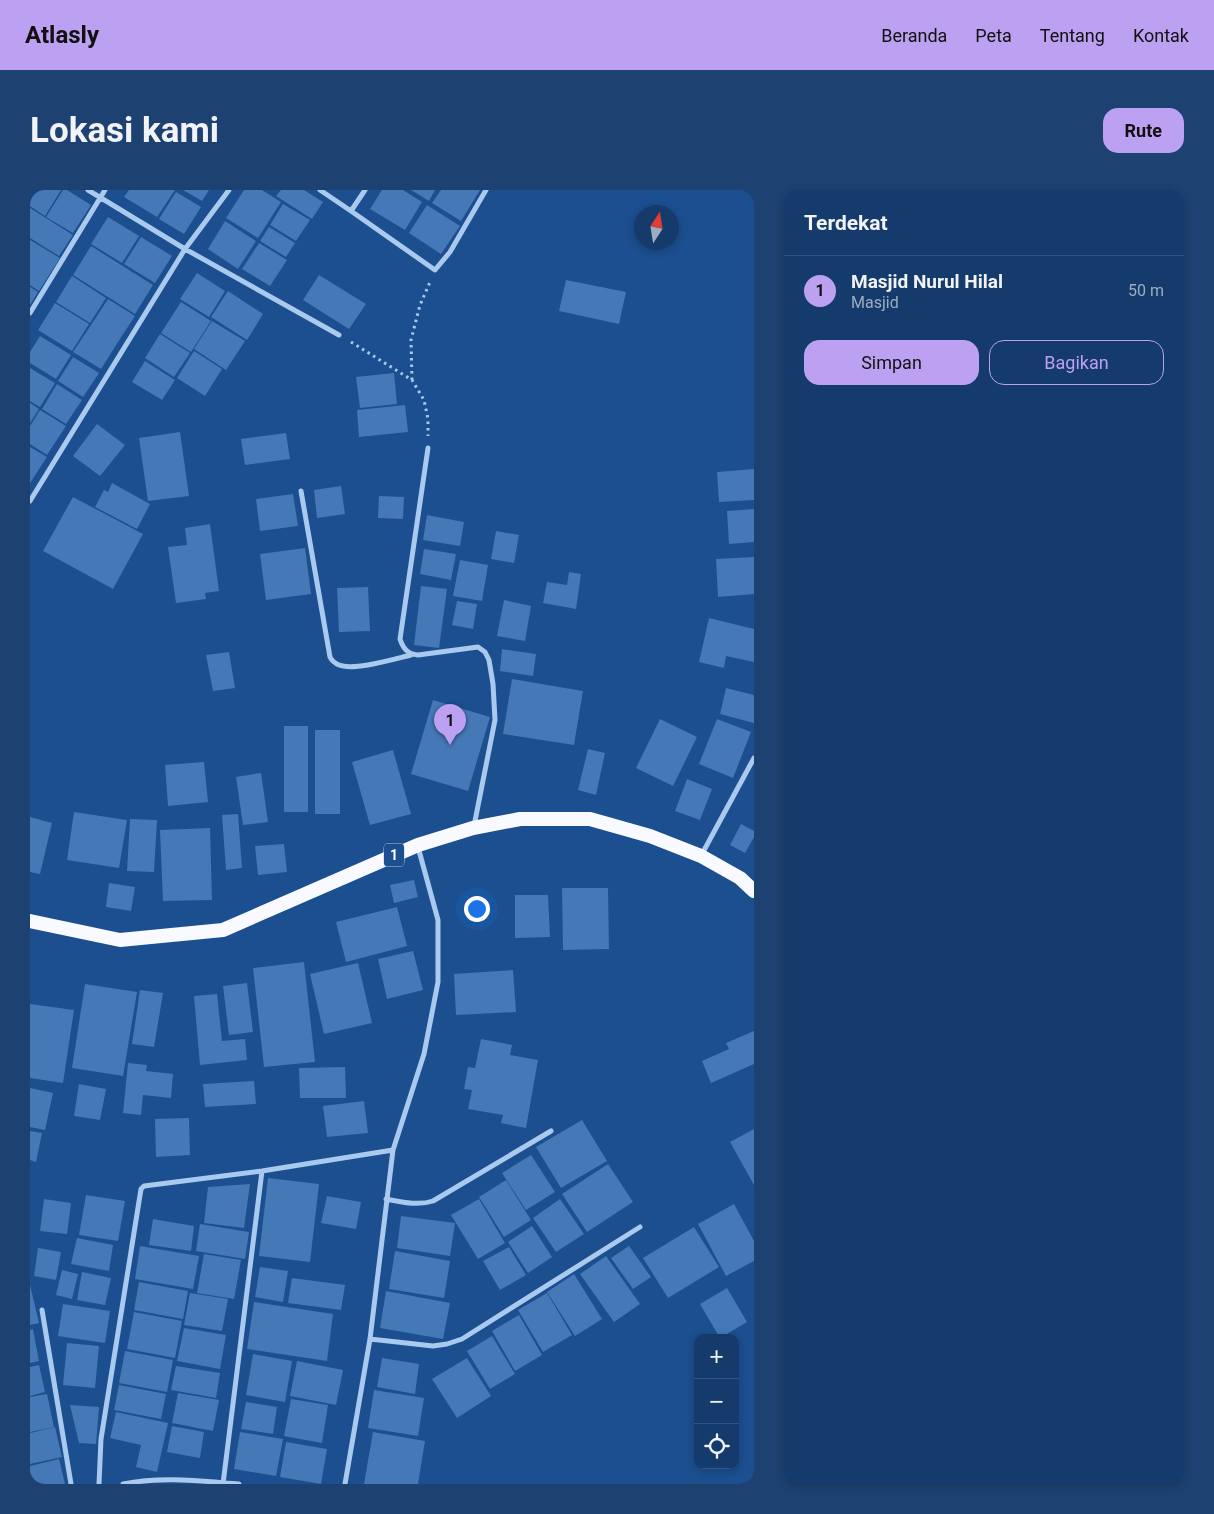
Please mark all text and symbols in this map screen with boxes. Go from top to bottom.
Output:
text: Atlasly [25,21,99,49]
text: Beranda [881,25,947,46]
text: Peta [975,25,1012,46]
text: Tentang [1040,25,1105,46]
text: Kontak [1133,25,1189,46]
button: Rute [1103,108,1184,153]
text: Lokasi kami [30,110,219,151]
north arrow [634,205,679,250]
text: Terdekat [804,211,888,235]
text: Masjid Nurul Hilal [851,270,1003,293]
text: 1 [815,281,825,300]
text: 50 m [1128,281,1164,300]
text: Masjid [851,293,899,312]
button: Simpan [804,340,979,385]
button: Bagikan [989,340,1164,385]
pin: 1 [434,704,466,745]
road number: 1 [384,844,404,866]
your location [464,896,490,922]
map controls [694,1334,739,1469]
button: + [694,1334,739,1379]
button: − [694,1379,739,1424]
button: locate [694,1424,739,1469]

